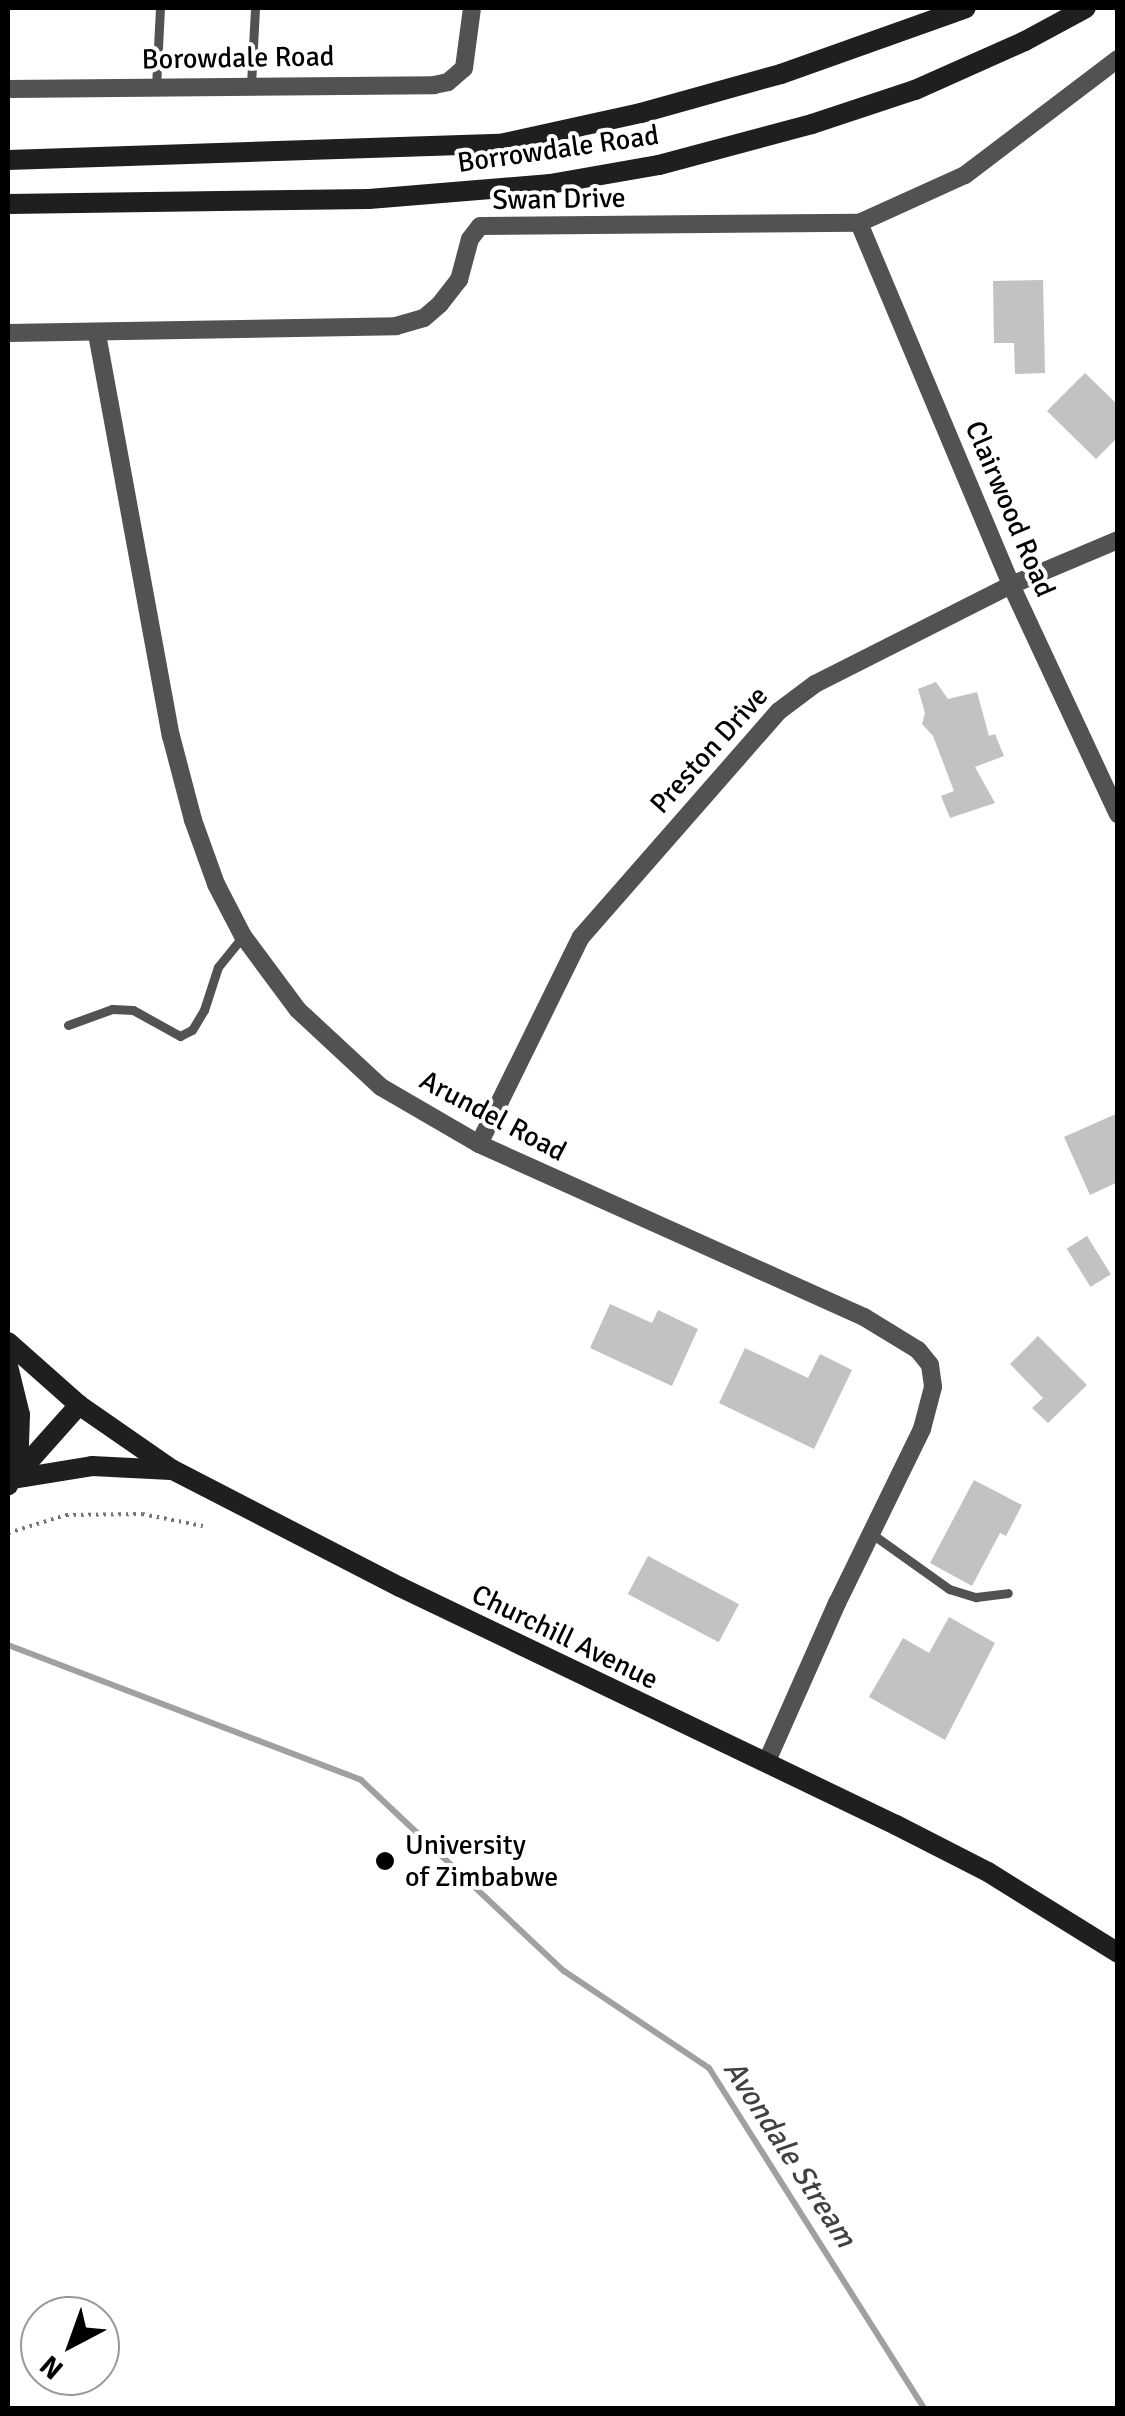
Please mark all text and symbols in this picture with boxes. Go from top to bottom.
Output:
street label: Borowdale Road [141,40,335,76]
street label: Borrowdale Road [455,118,661,180]
street label: Swan Drive [492,181,626,217]
street label: Clairwood Road [958,416,1062,602]
street label: Preston Drive [643,679,775,821]
street label: Arundel Road [414,1063,572,1169]
street label: Churchill Avenue [466,1577,664,1697]
place label: University of Zimbabwe [405,1828,558,1894]
marker: University of Zimbabwe [374,1850,396,1872]
water label: Avondale Stream [715,2054,863,2254]
north arrow [20,2296,120,2396]
text: N [33,2348,70,2386]

